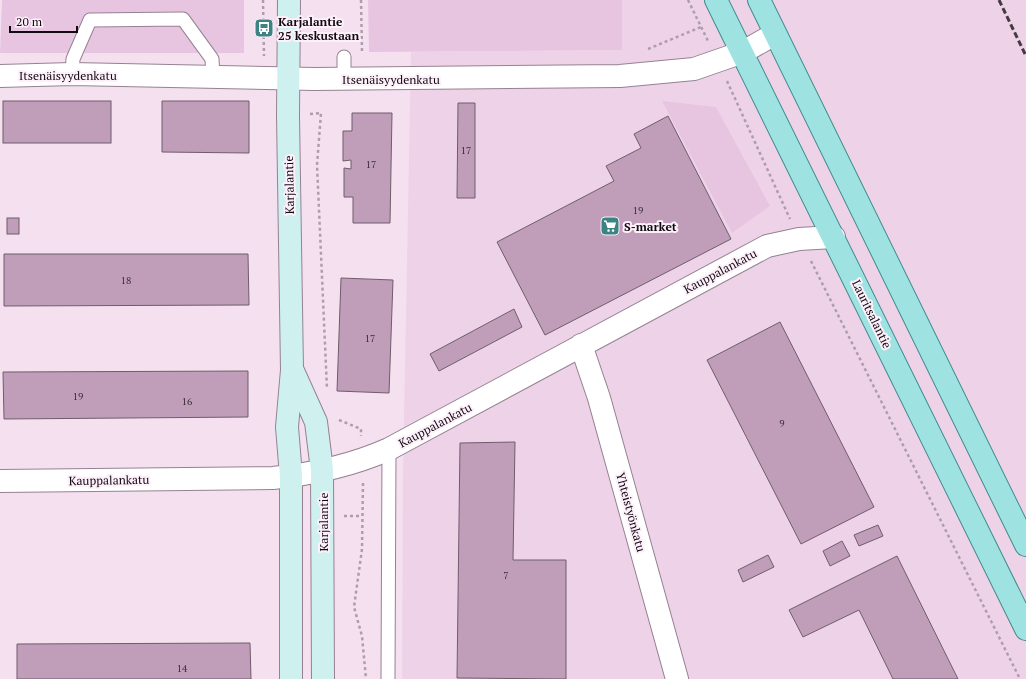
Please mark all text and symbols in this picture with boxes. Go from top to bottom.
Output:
scale bar [10,8,77,34]
text: 20 m [16,14,43,29]
place label: Karjalantie 25 keskustaan [278,14,360,43]
bus stop icon: Karjalantie 25 keskustaan [253,17,275,39]
street label: Itsenäisyydenkatu [19,68,117,83]
street label: Itsenäisyydenkatu [342,72,440,87]
house number: 17 [461,144,471,157]
street label: Karjalantie [281,155,297,215]
house number: 17 [366,158,376,171]
house number: 19 [633,204,643,217]
supermarket icon: S-market [599,215,621,237]
place label: S-market [624,219,677,234]
street label: Kauppalankatu [681,245,759,297]
house number: 18 [121,274,131,287]
street label: Lauritsalantie [849,277,895,351]
house number: 17 [365,332,375,345]
house number: 19 [73,390,83,403]
house number: 16 [182,395,193,408]
street label: Kauppalankatu [396,399,474,451]
house number: 9 [779,417,785,430]
street label: Yhteistyönkatu [613,471,649,554]
street label: Kauppalankatu [69,472,150,488]
street label: Karjalantie [316,493,331,551]
house number: 7 [503,569,509,582]
house number: 14 [177,662,188,675]

